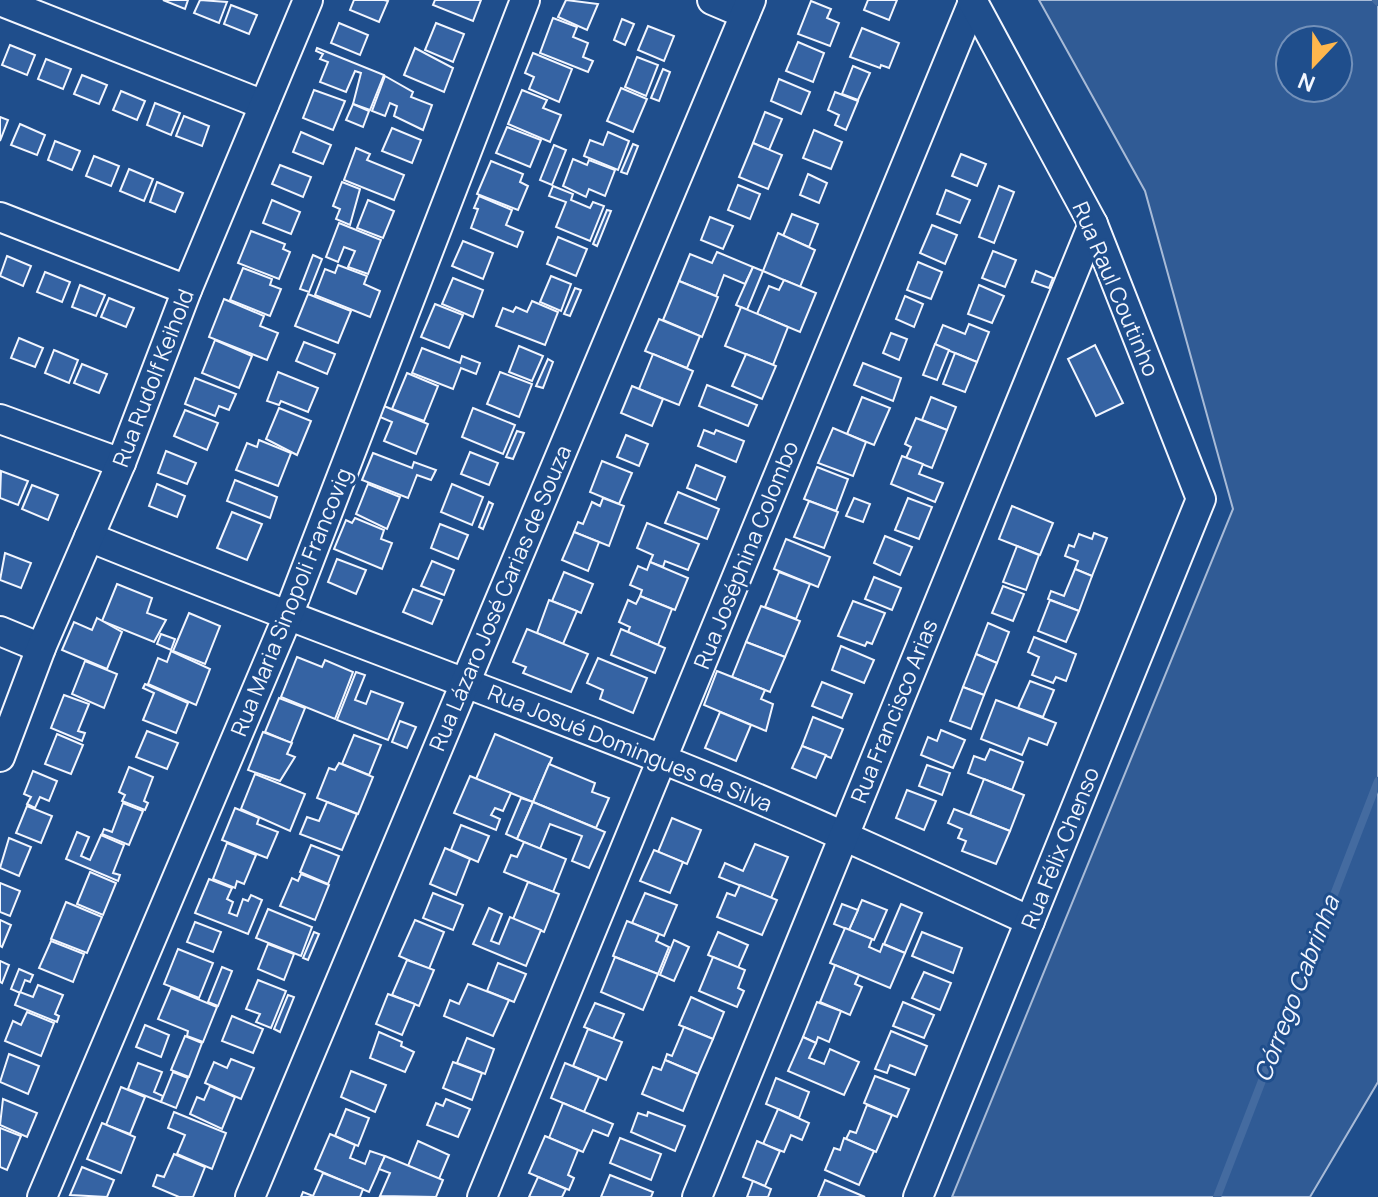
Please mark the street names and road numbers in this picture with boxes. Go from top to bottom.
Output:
street label: Rua Raul Coutinho [1066,197,1166,381]
street label: Rua Rudolf Keihold [105,285,201,471]
street label: Rua Joséphina Colombo [687,437,805,673]
street label: Rua Lázaro José Carias de Souza [422,440,578,756]
street label: Rua Maria Sinopoli Francovig [223,463,359,741]
street label: Rua Francisco Arias [843,615,945,807]
street label: Rua Josué Domingues da Silva [483,677,777,819]
street label: Rua Félix Chenso [1014,763,1106,933]

